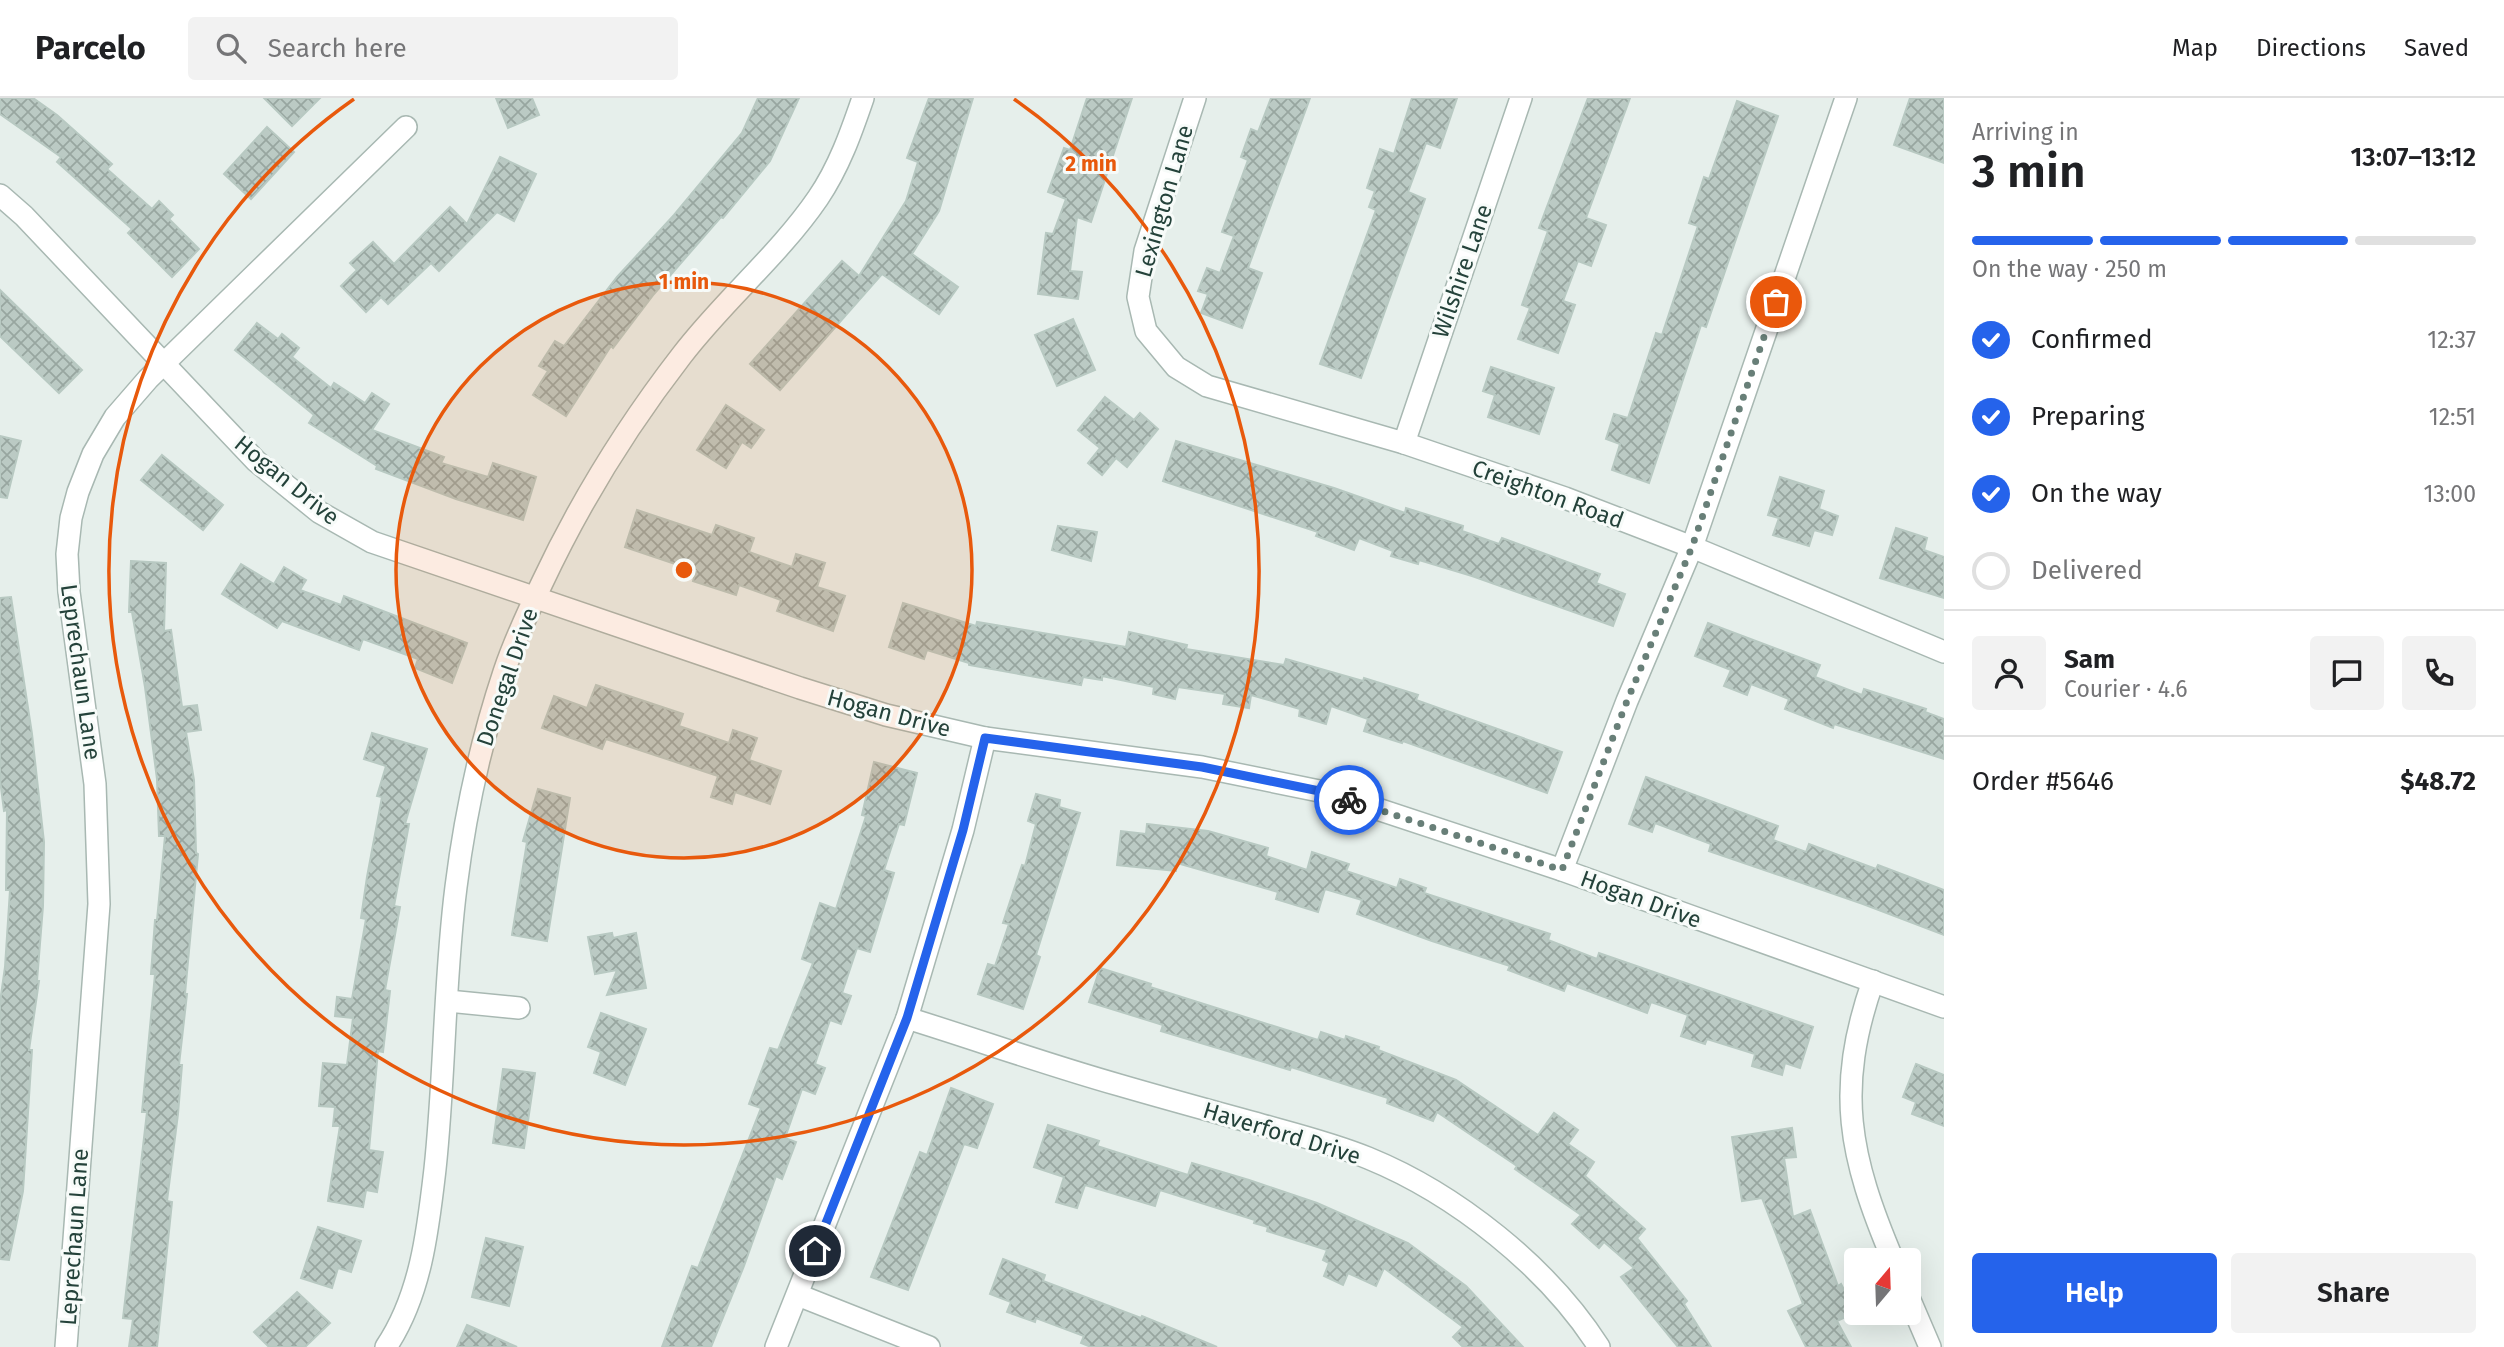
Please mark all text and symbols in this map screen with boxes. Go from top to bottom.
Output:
search box [188,17,678,80]
text: Parcelo [35,28,146,68]
icon: search [212,29,250,67]
text: Search here [268,33,407,64]
text: Map [2172,34,2218,62]
text: Directions [2256,34,2366,62]
text: Saved [2404,34,2469,62]
text: Arriving in [1972,118,2079,146]
street label: Lexington Lane [1129,122,1199,280]
text: 13:07–13:12 [2351,142,2476,173]
text: 3 min [1972,144,2086,199]
text: 2 min [1065,151,1117,177]
street label: Wilshire Lane [1426,200,1498,342]
text: On the way · 250 m [1972,255,2167,283]
text: 1 min [659,269,709,295]
pin [1746,272,1806,332]
icon: bag [1757,283,1795,321]
icon: check [1972,321,2010,359]
text: Confirmed [2031,324,2152,355]
text: 12:37 [2427,326,2476,354]
icon: check [1972,398,2010,436]
text: Preparing [2031,401,2144,432]
text: 12:51 [2429,403,2476,431]
street label: Hogan Drive [229,429,345,531]
street label: Creighton Road [1468,454,1628,534]
icon: check [1972,475,2010,513]
text: On the way [2031,478,2162,509]
text: 13:00 [2423,480,2476,508]
text: Delivered [2031,555,2143,586]
centre of rings [672,558,696,582]
street label: Leprechaun Lane [55,582,107,762]
street label: Donegal Drive [470,604,544,750]
button: person [1972,636,2046,710]
button: chat [2310,636,2384,710]
button: phone [2402,636,2476,710]
text: Sam [2064,644,2115,675]
text: Courier · 4.6 [2064,675,2188,703]
street label: Hogan Drive [824,683,954,743]
courier [1314,765,1384,835]
text: Order #5646 [1972,766,2114,797]
text: $48.72 [2400,766,2476,797]
icon: bike [1330,781,1368,819]
street label: Hogan Drive [1577,864,1705,934]
street label: Haverford Drive [1200,1096,1364,1170]
street label: Leprechaun Lane [54,1147,94,1327]
pin [785,1221,845,1281]
icon: home [796,1232,834,1270]
north arrow [1844,1248,1922,1325]
map controls [1844,1248,1921,1325]
button: Help [1972,1253,2217,1333]
button: Share [2231,1253,2476,1333]

